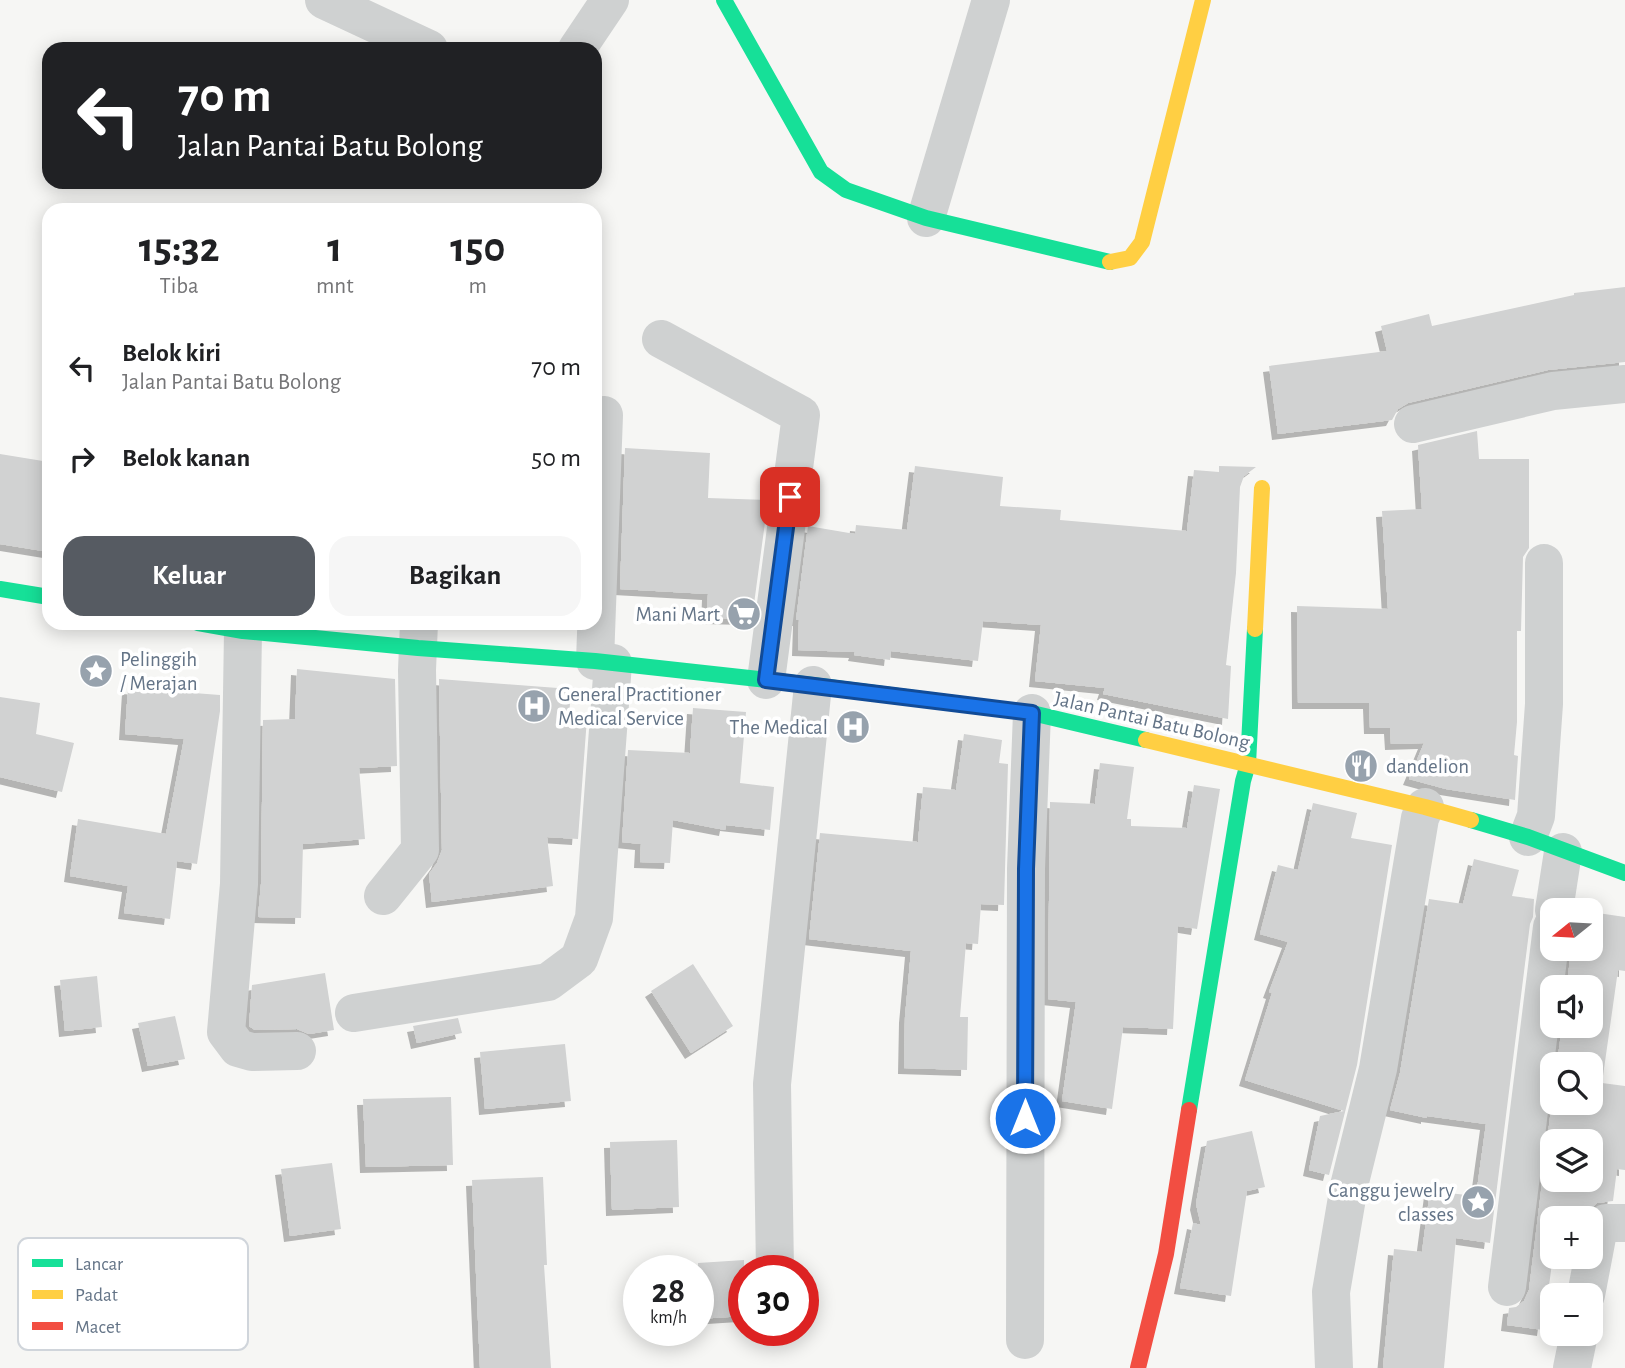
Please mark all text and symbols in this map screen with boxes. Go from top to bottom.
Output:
icon: left [63,70,154,161]
text: 70 m [178,72,272,121]
text: Jalan Pantai Batu Bolong [178,130,483,162]
text: 15:32 [139,227,219,269]
text: 1 [327,227,342,269]
text: 150 [450,227,505,269]
text: Tiba [159,275,199,298]
text: mnt [316,275,353,298]
text: m [469,275,487,298]
text: Belok kiri [122,340,221,366]
icon: left [63,349,101,387]
text: 70 m [531,354,581,380]
text: Jalan Pantai Batu Bolong [122,371,341,394]
icon: right [63,440,101,478]
text: Belok kanan [122,445,250,471]
text: 50 m [531,445,581,471]
pin [760,467,820,527]
icon: arrive [771,478,809,516]
button: Keluar [63,536,315,616]
button: Bagikan [329,536,581,616]
supermarket icon: Mani Mart [725,595,763,633]
place label: Mani Mart [635,604,720,625]
place label: Pelinggih / Merajan [120,649,198,694]
place icon: Pelinggih / Merajan [77,652,115,690]
place label: General Practitioner Medical Service [558,684,721,729]
hospital icon: General Practitioner Medical Service [515,687,553,725]
street label: Jalan Pantai Batu Bolong [1052,688,1252,753]
hospital icon: The Medical [834,708,872,746]
place label: The Medical [729,717,828,738]
restaurant icon: dandelion [1342,747,1380,785]
place label: dandelion [1386,756,1469,777]
north arrow [1540,898,1603,961]
map controls [1540,898,1603,1346]
button: sound [1540,975,1603,1038]
button: search [1540,1052,1603,1115]
position arrow [988,1081,1062,1155]
button: layers [1540,1129,1603,1192]
place label: Canggu jewelry classes [1328,1180,1454,1225]
place icon: Canggu jewelry classes [1459,1183,1497,1221]
button: + [1540,1206,1603,1269]
legend [18,1238,248,1350]
text: Lancar [75,1255,123,1274]
speed limit sign: 30 [728,1255,819,1346]
text: 28 [652,1274,685,1309]
button: − [1540,1283,1603,1346]
text: Padat [75,1286,118,1305]
text: km/h [650,1309,687,1327]
text: Macet [75,1318,121,1337]

